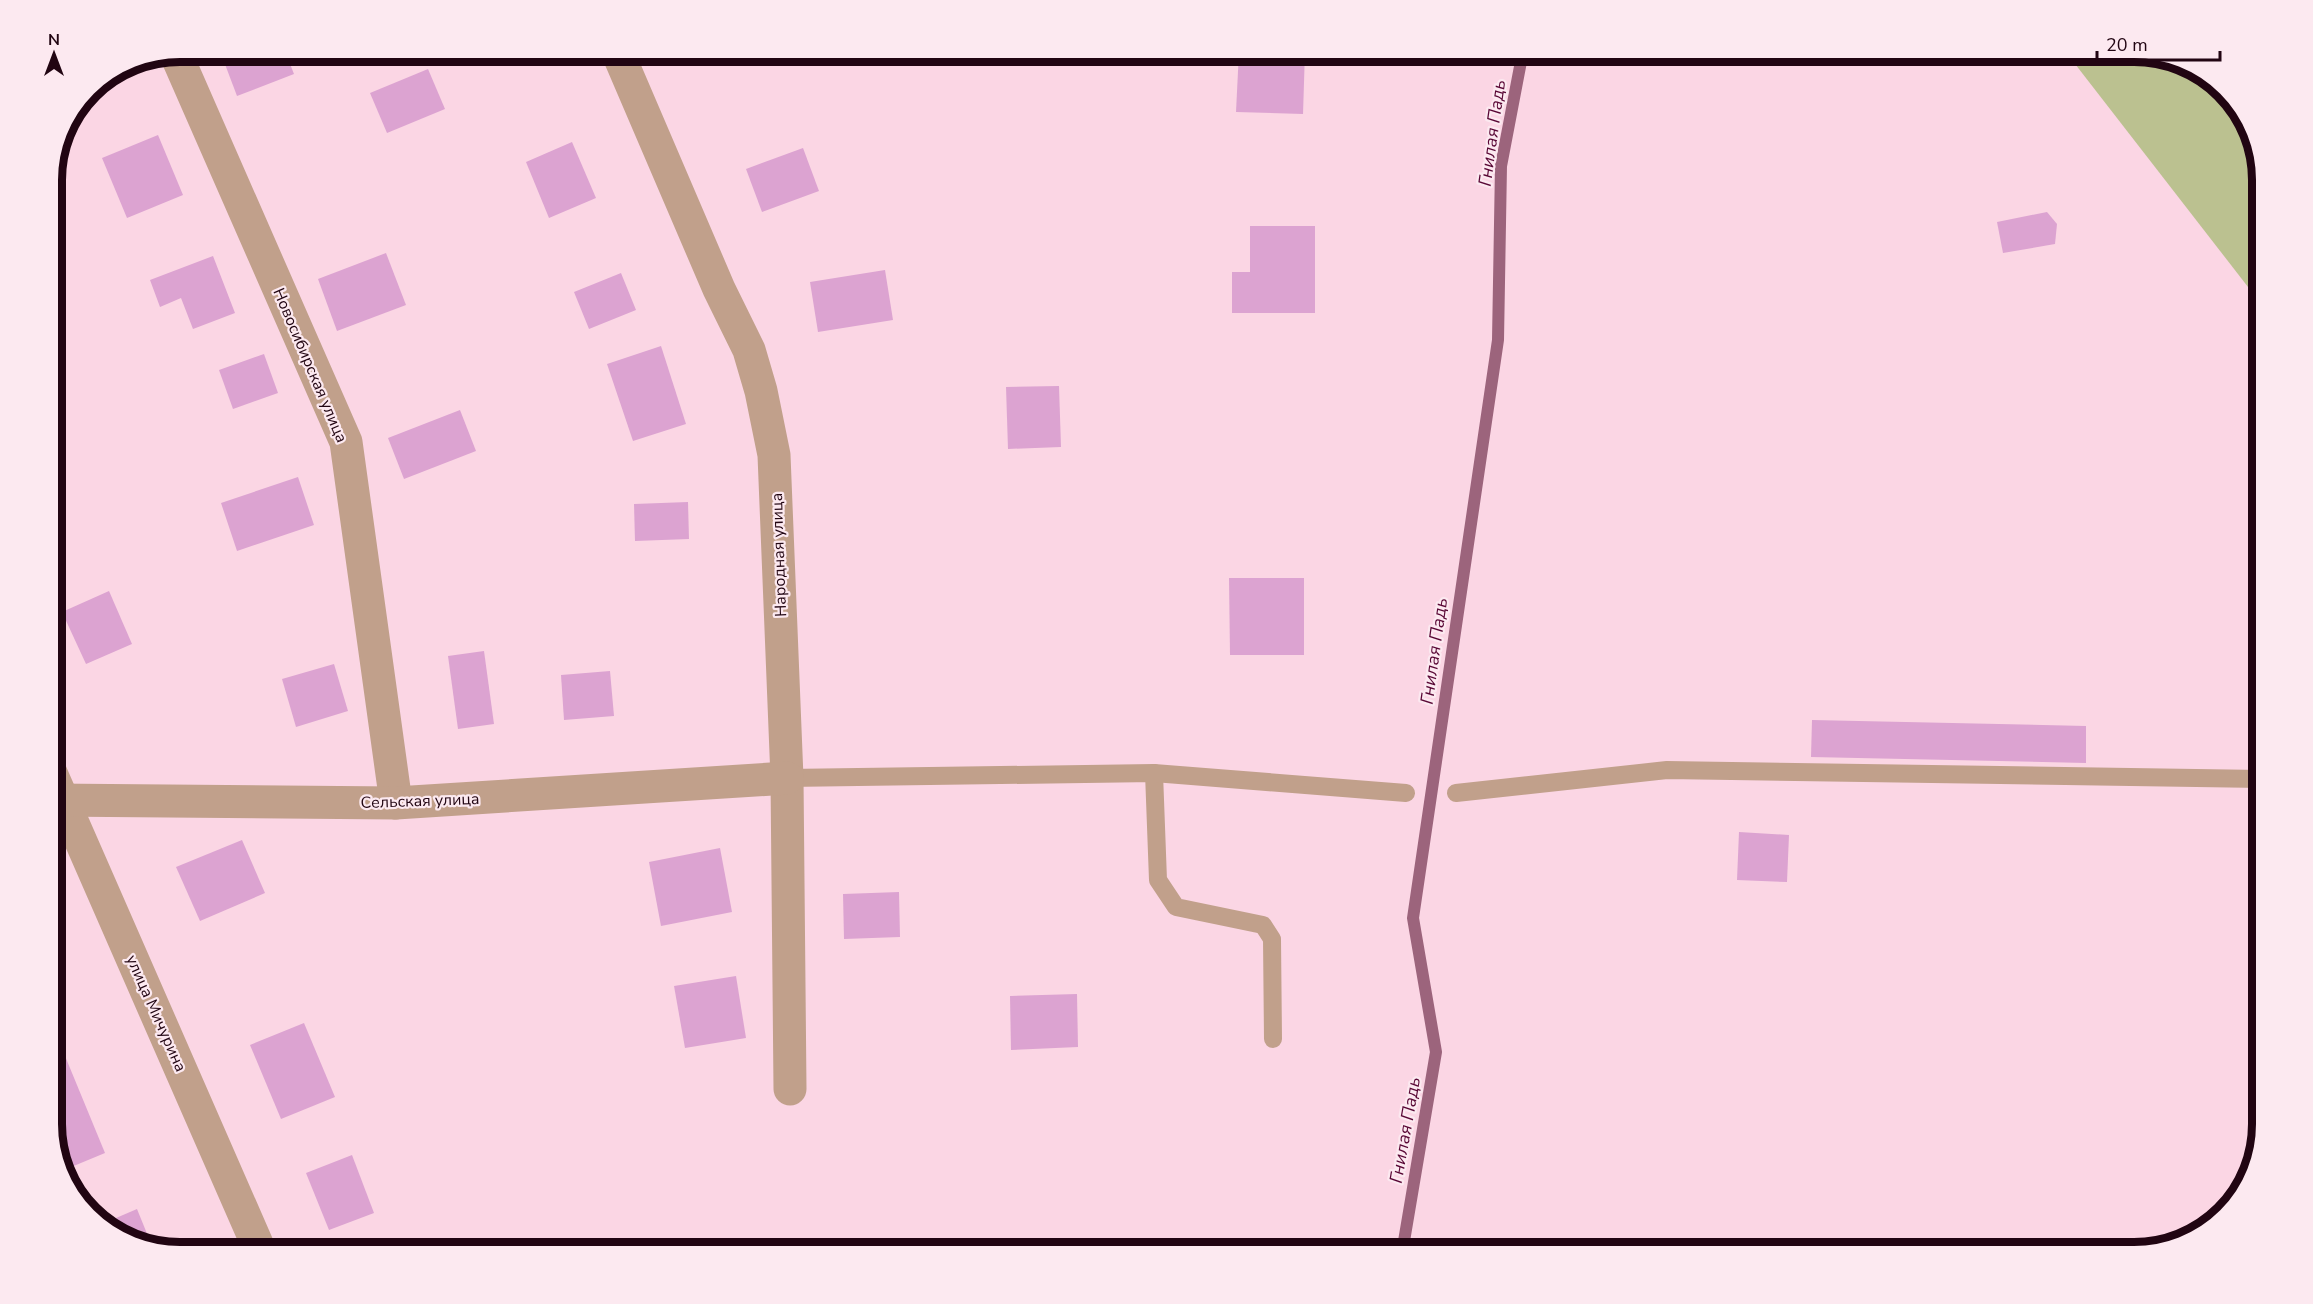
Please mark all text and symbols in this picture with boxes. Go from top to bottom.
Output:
north arrow [24,24,84,84]
scale bar [2097,24,2220,62]
text: N [48,29,60,51]
text: 20 m [2106,33,2148,57]
water label: Гнилая Падь [1473,78,1511,188]
street label: Новосибирская улица [268,285,353,446]
street label: Народная улица [766,493,792,617]
water label: Гнилая Падь [1415,596,1453,706]
street label: Сельская улица [360,788,480,814]
street label: улица Мичурина [120,951,192,1075]
water label: Гнилая Падь [1384,1075,1426,1185]

